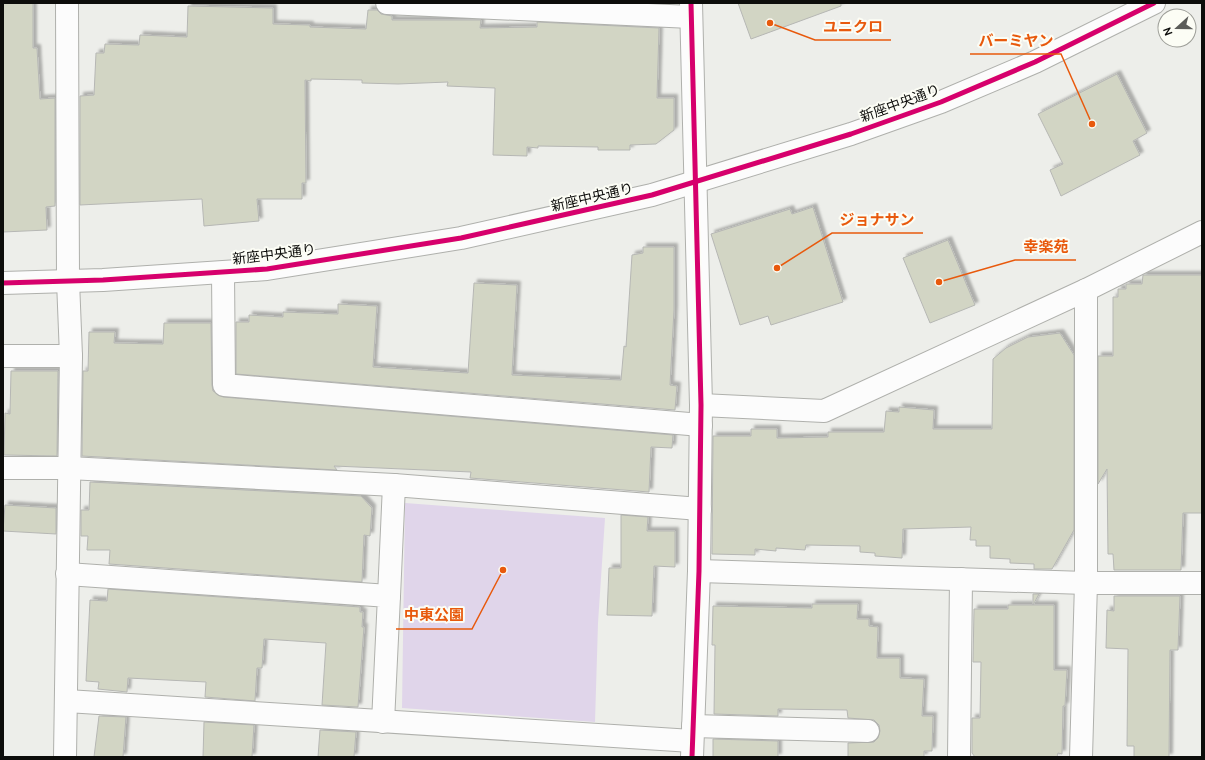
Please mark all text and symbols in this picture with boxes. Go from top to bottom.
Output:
north arrow [1157,8,1197,48]
callout: ユニクロ [815,13,891,40]
text: ユニクロ [823,18,883,36]
text: N [1160,25,1176,38]
callout: バーミヤン [970,27,1061,54]
text: バーミヤン [978,32,1054,50]
street label: 新座中央通り [857,80,943,126]
street label: 新座中央通り [549,179,635,215]
callout: ジョナサン [832,206,923,233]
text: ジョナサン [839,211,915,229]
callout: 幸楽苑 [1015,233,1076,260]
text: 幸楽苑 [1023,238,1069,256]
street label: 新座中央通り [231,240,317,268]
callout: 中東公園 [396,602,472,629]
text: 中東公園 [404,606,464,624]

